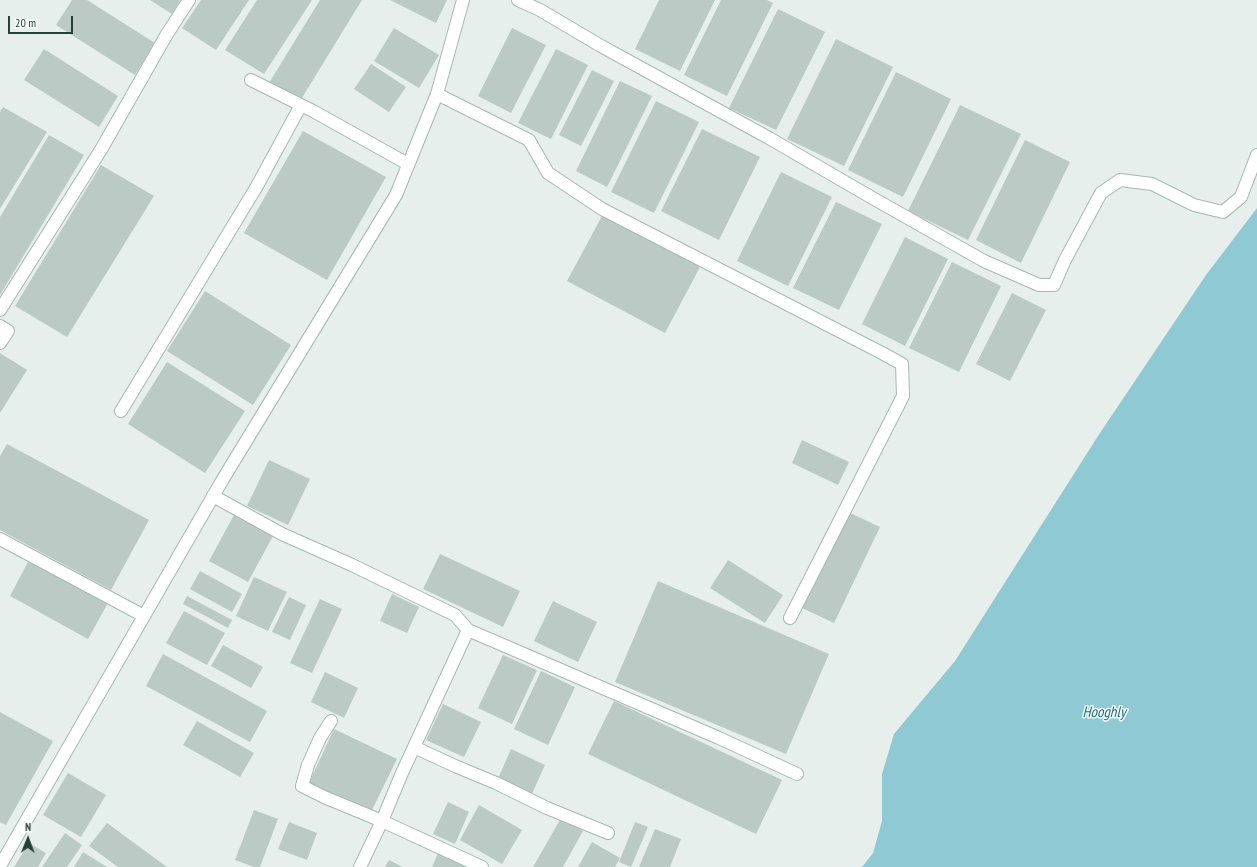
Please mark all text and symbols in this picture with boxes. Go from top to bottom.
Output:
scale bar [10,8,75,34]
text: 20 m [15,15,36,30]
water label: Hooghly [1082,704,1126,722]
north arrow [8,819,48,859]
text: N [25,820,31,834]

